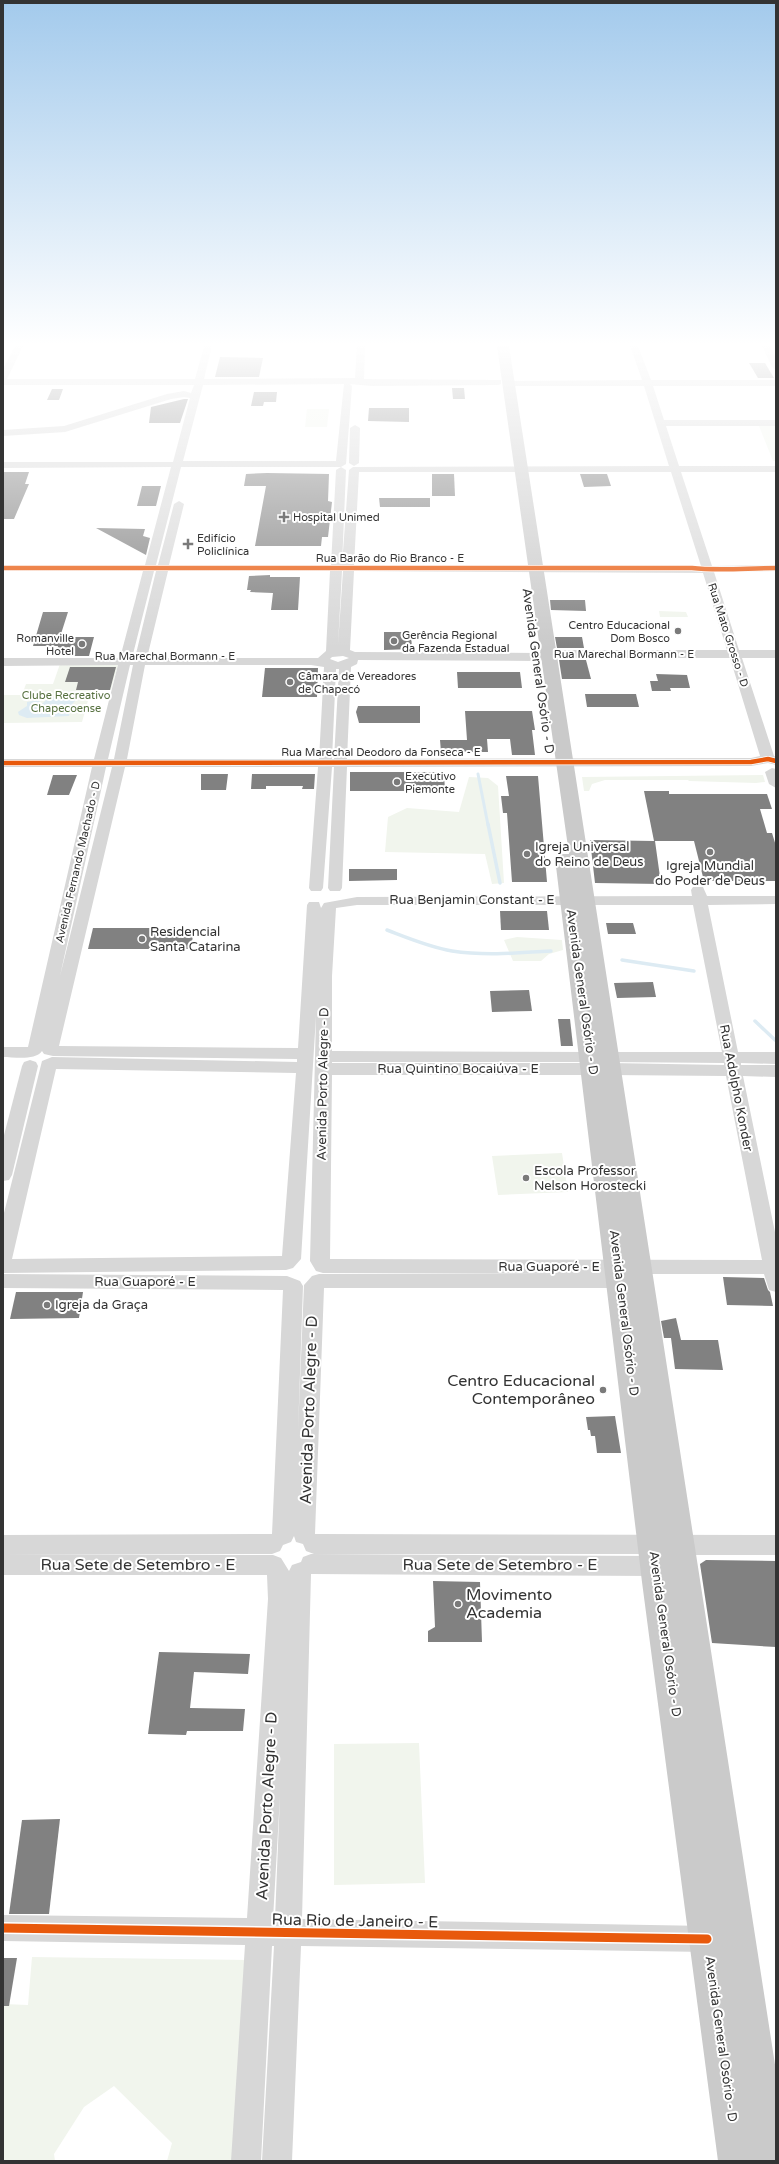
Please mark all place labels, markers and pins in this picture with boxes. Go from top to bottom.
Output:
marker: Hospital Unimed [278,511,290,523]
place label: Hospital Unimed [293,511,380,524]
place label: Edifício Policlínica [197,532,249,558]
marker: Edifício Policlínica [182,538,194,550]
place label: Centro Educacional Dom Bosco [568,619,670,645]
marker: Centro Educacional Dom Bosco [673,626,683,636]
place label: Gerência Regional da Fazenda Estadual [402,629,510,655]
place label: Romanville Hotel [16,632,74,658]
marker: Gerência Regional da Fazenda Estadual [389,636,399,646]
marker: Romanville Hotel [77,639,87,649]
place label: Câmara de Vereadores de Chapecó [298,670,416,696]
marker: Câmara de Vereadores de Chapecó [285,677,295,687]
place label: Executivo Piemonte [405,770,456,796]
marker: Executivo Piemonte [392,777,402,787]
place label: Igreja Universal do Reino de Deus [535,839,644,870]
marker: Igreja Mundial do Poder de Deus [705,847,715,857]
marker: Igreja Universal do Reino de Deus [522,849,532,859]
place label: Igreja Mundial do Poder de Deus [655,858,765,889]
place label: Residencial Santa Catarina [150,924,241,955]
marker: Residencial Santa Catarina [137,934,147,944]
place label: Escola Professor Nelson Horostecki [534,1163,646,1194]
marker: Escola Professor Nelson Horostecki [521,1173,531,1183]
place label: Igreja da Graça [55,1297,148,1313]
marker: Igreja da Graça [42,1300,52,1310]
place label: Centro Educacional Contemporâneo [447,1371,595,1409]
marker: Centro Educacional Contemporâneo [598,1385,608,1395]
place label: Movimento Academia [466,1585,552,1623]
marker: Movimento Academia [453,1599,463,1609]

